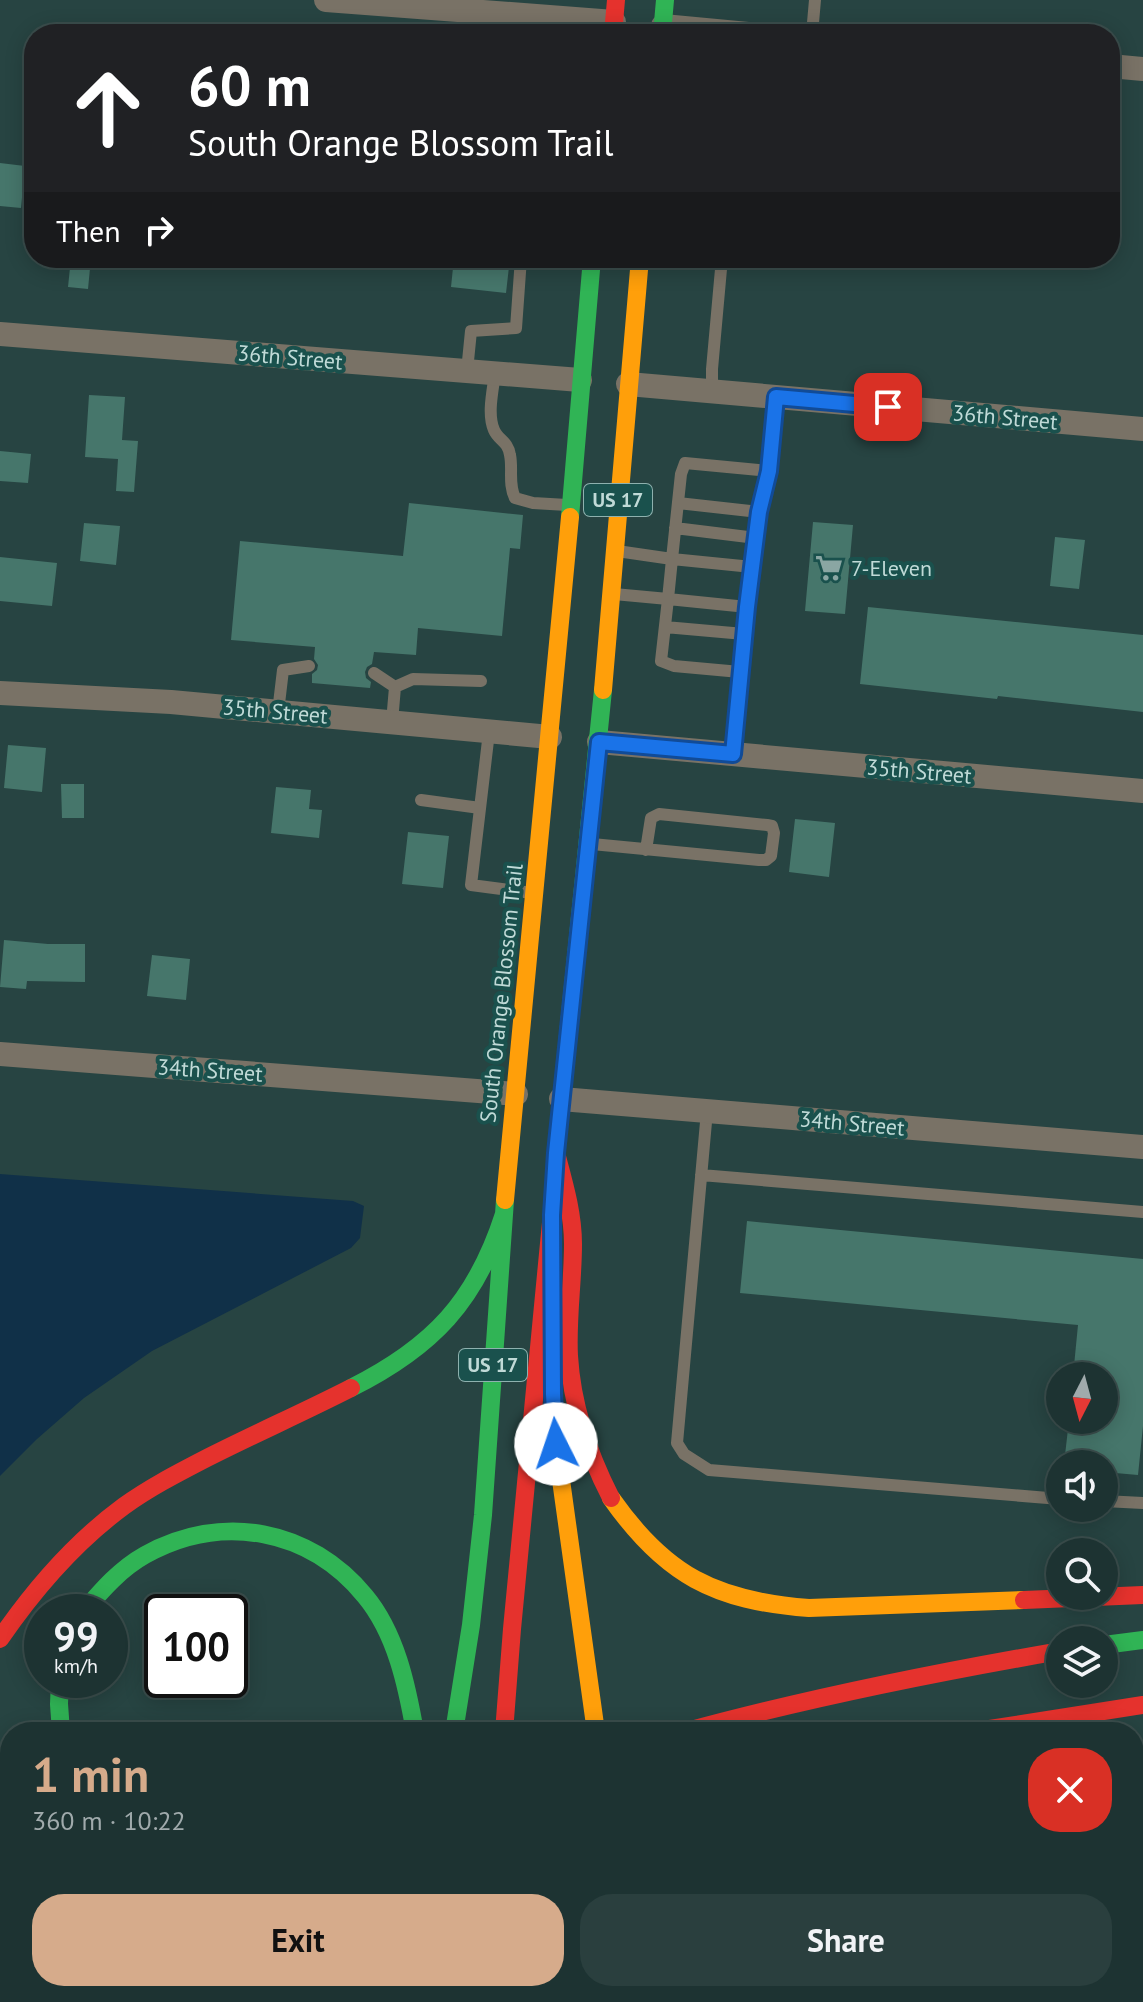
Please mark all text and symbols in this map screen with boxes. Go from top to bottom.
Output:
text: 60 m [188,49,311,121]
icon: ahead [56,56,160,160]
text: South Orange Blossom Trail [188,119,614,166]
icon: right [137,208,181,252]
text: Then [56,211,121,250]
street label: 36th Street [236,338,344,376]
pin [854,373,922,441]
icon: arrive [866,385,910,429]
street label: 36th Street [951,398,1059,436]
road number: US 17 [584,484,652,516]
supermarket icon: 7-Eleven [814,553,844,583]
place label: 7-Eleven [851,554,932,582]
street label: 35th Street [221,692,329,730]
street label: 35th Street [865,752,973,790]
street label: South Orange Blossom Trail [473,862,529,1124]
street label: 34th Street [156,1052,264,1088]
street label: 34th Street [798,1104,906,1142]
road number: US 17 [459,1349,527,1381]
north arrow [1046,1362,1118,1434]
map controls [1046,1362,1118,1698]
position arrow [514,1402,598,1486]
button: sound [1046,1450,1118,1522]
button: search [1046,1538,1118,1610]
speed limit sign: 100 [144,1594,248,1698]
text: 99 [53,1610,99,1662]
button: layers [1046,1626,1118,1698]
text: km/h [54,1653,98,1679]
text: 1 min [32,1743,149,1805]
button: close [1028,1748,1112,1832]
text: 360 m · 10:22 [32,1804,186,1837]
button: Exit [32,1894,564,1986]
button: Share [580,1894,1112,1986]

